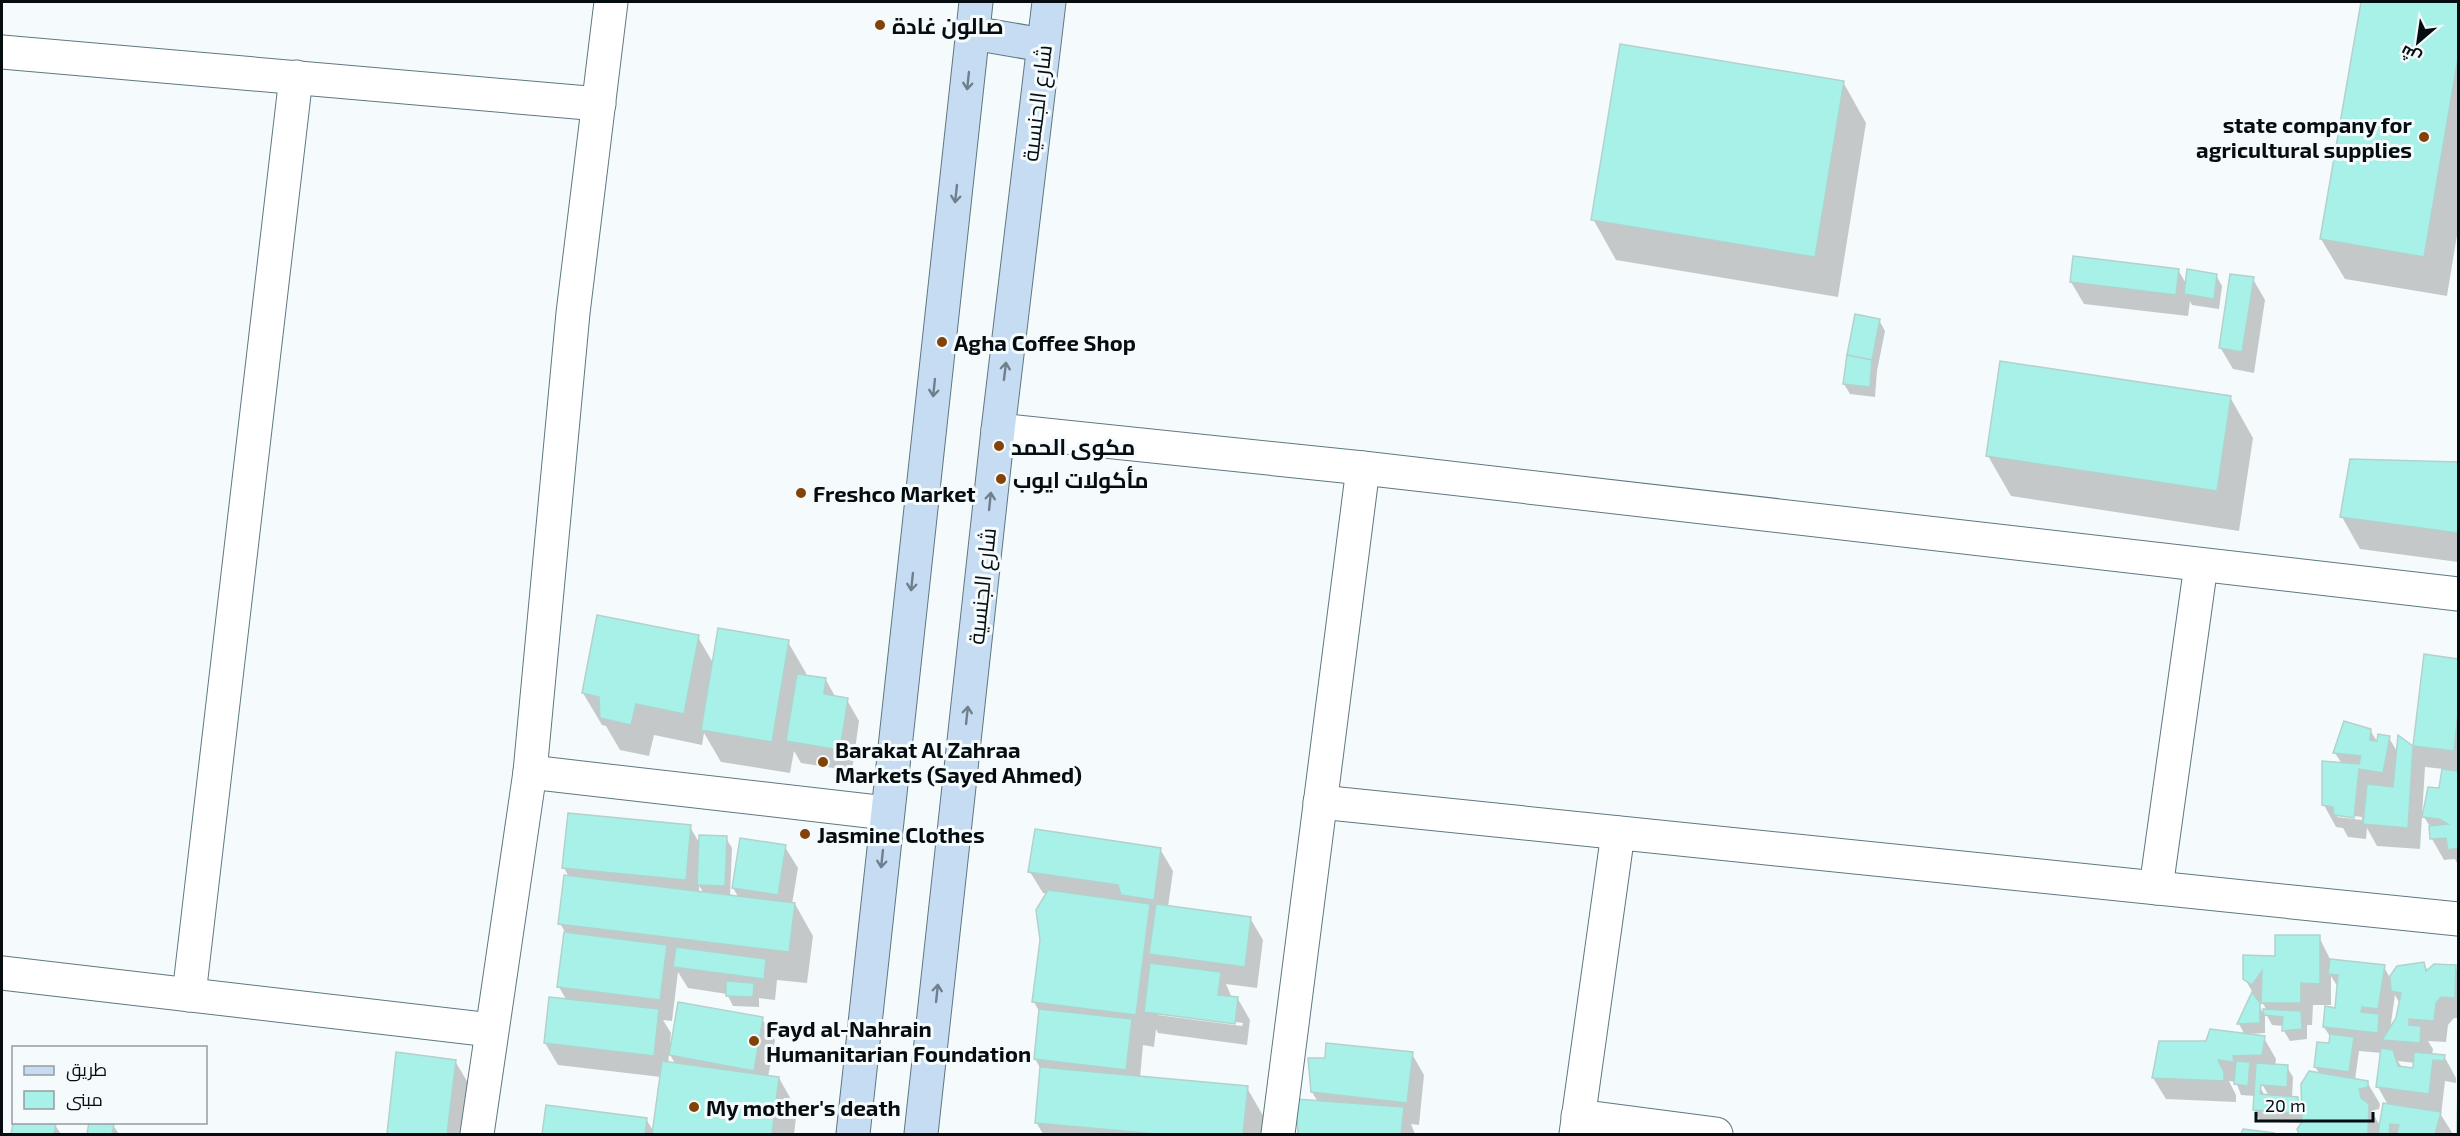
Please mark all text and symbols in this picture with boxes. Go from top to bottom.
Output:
place label: صالون غادة [892,12,1004,40]
north arrow [2388,12,2448,72]
marker: صالون غادة [873,18,887,32]
text: ش [2397,41,2425,69]
street label: شارع الجنسية [1016,43,1059,163]
one-way arrow [962,70,973,90]
place label: state company for agricultural supplies [2196,111,2413,162]
marker: state company for agricultural supplies [2417,130,2431,144]
one-way arrow [950,184,961,204]
place label: Agha Coffee Shop [954,329,1136,355]
marker: Agha Coffee Shop [935,335,949,349]
one-way arrow [999,362,1010,382]
one-way arrow [928,378,939,397]
place label: مكوى الحمد [1011,433,1135,461]
marker: مكوى الحمد [992,439,1006,453]
place label: مأكولات ايوب [1013,466,1148,494]
marker: مأكولات ايوب [994,472,1008,486]
place label: Freshco Market [813,480,976,506]
marker: Freshco Market [794,486,808,500]
one-way arrow [985,491,996,511]
street label: شارع الجنسية [962,526,1003,646]
one-way arrow [907,571,918,591]
one-way arrow [962,706,973,726]
place label: Barakat Al Zahraa Markets (Sayed Ahmed) [835,736,1082,788]
marker: Barakat Al Zahraa Markets (Sayed Ahmed) [816,755,830,769]
place label: Jasmine Clothes [817,821,985,847]
marker: Jasmine Clothes [798,827,812,841]
one-way arrow [876,849,887,869]
one-way arrow [932,983,943,1003]
place label: Fayd al-Nahrain Humanitarian Foundation [766,1015,1031,1066]
marker: Fayd al-Nahrain Humanitarian Foundation [747,1034,761,1048]
legend [12,1046,207,1124]
text: طريق [66,1058,107,1082]
scale bar [2256,1085,2373,1123]
text: مبنى [66,1088,103,1111]
place label: My mother's death [706,1094,901,1121]
text: 20 m [2265,1094,2306,1116]
marker: My mother's death [687,1100,701,1114]

